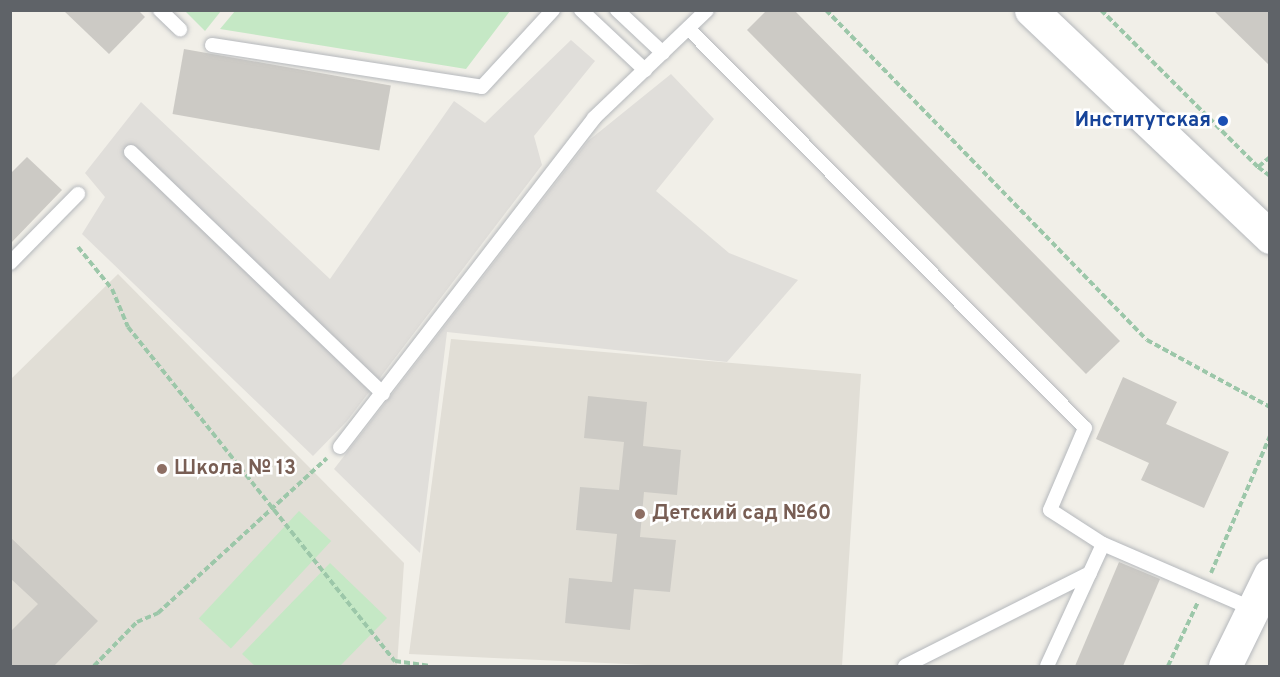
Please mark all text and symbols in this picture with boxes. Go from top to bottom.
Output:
place label: Институтская [1075,109,1211,133]
marker: Институтская [1216,114,1230,128]
place label: Школа № 13 [174,457,296,481]
marker: Школа № 13 [155,462,169,476]
place label: Детский сад №60 [652,502,831,526]
marker: Детский сад №60 [633,507,647,521]

